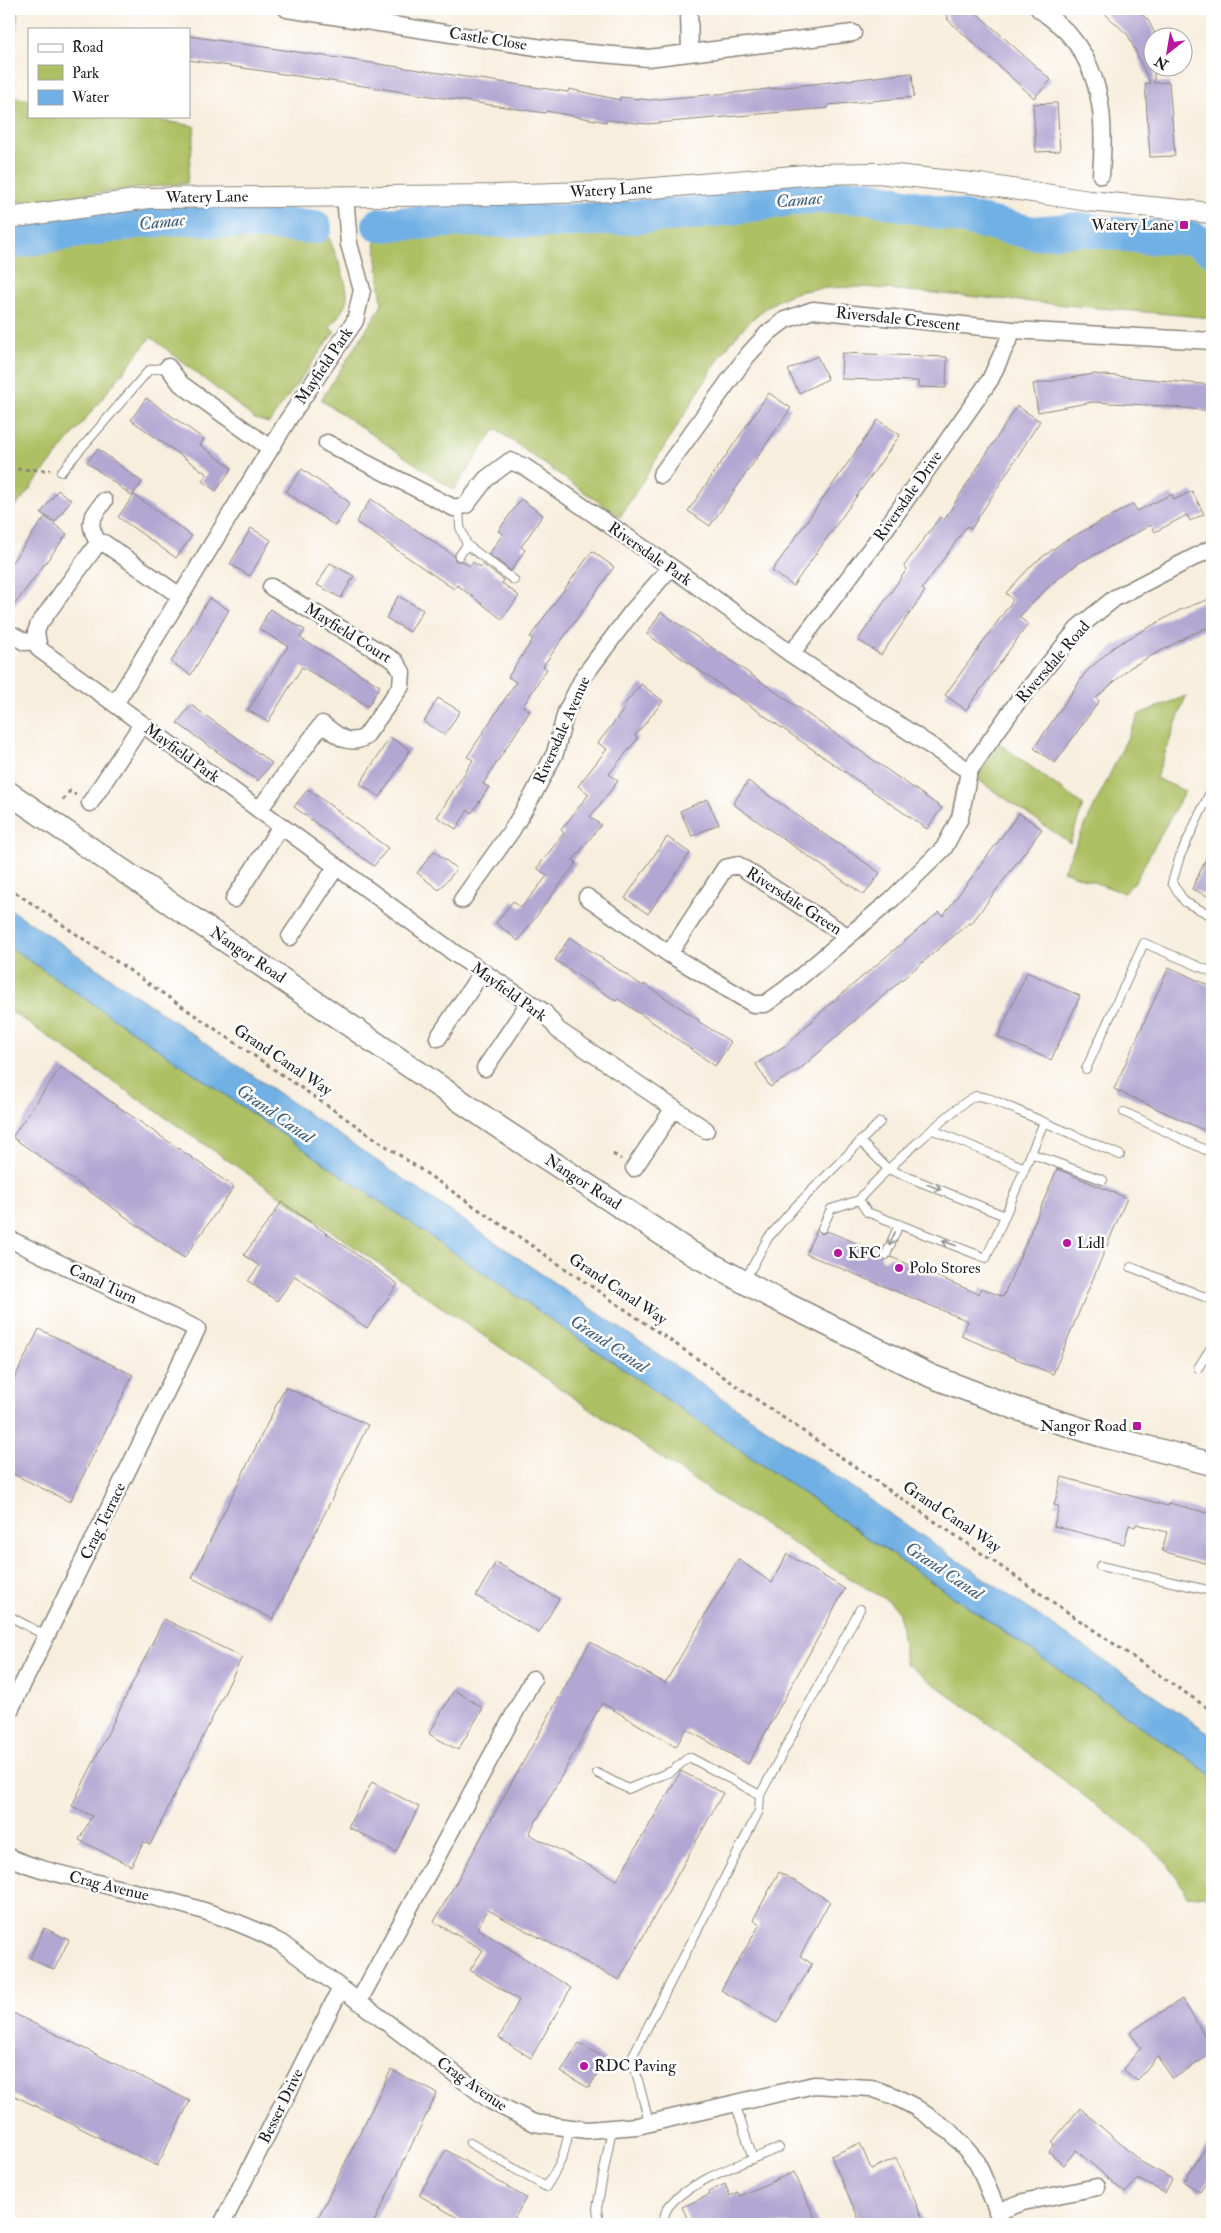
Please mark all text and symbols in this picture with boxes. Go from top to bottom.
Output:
street label: Castle Close [448,23,529,55]
legend [28,28,190,118]
north arrow [1144,28,1194,78]
text: Road [72,38,104,57]
text: N [1151,52,1172,74]
text: Park [72,64,99,83]
text: Water [71,88,109,107]
street label: Watery Lane [568,178,653,202]
street label: Watery Lane [164,186,249,208]
water label: Camac [775,186,824,213]
water label: Camac [138,208,187,236]
place label: Watery Lane [1090,215,1174,235]
marker: Watery Lane [1178,219,1190,231]
street label: Riversdale Crescent [835,303,961,335]
street label: Mayfield Park [291,323,357,408]
street label: Riversdale Drive [869,447,947,545]
street label: Riversdale Park [604,518,696,591]
street label: Mayfield Court [301,598,395,668]
street label: Riversdale Road [1012,617,1094,707]
street label: Riversdale Avenue [529,673,595,787]
street label: Mayfield Park [140,719,224,787]
street label: Riversdale Green [742,863,846,939]
street label: Nangor Road [206,922,290,988]
street label: Mayfield Park [467,958,551,1026]
street label: Grand Canal Way [230,1020,337,1101]
water label: Grand Canal [232,1079,319,1150]
street label: Nangor Road [541,1150,625,1214]
one-way arrow [926,1184,941,1193]
one-way arrow [887,1231,897,1246]
place label: Lidl [1077,1233,1105,1253]
marker: Lidl [1061,1237,1073,1249]
one-way arrow [942,1238,957,1247]
place label: KFC [848,1243,881,1263]
marker: KFC [832,1247,844,1259]
street label: Grand Canal Way [565,1249,672,1330]
place label: Polo Stores [909,1258,980,1278]
street label: Canal Turn [66,1259,140,1309]
marker: Polo Stores [893,1262,905,1274]
water label: Grand Canal [566,1310,654,1379]
place label: Nangor Road [1040,1416,1127,1436]
marker: Nangor Road [1131,1420,1143,1432]
street label: Grand Canal Way [899,1477,1006,1558]
street label: Crag Terrace [76,1479,130,1563]
water label: Grand Canal [901,1537,989,1606]
street label: Crag Avenue [67,1866,151,1906]
street label: Crag Avenue [433,2052,511,2116]
place label: RDC Paving [594,2056,677,2076]
marker: RDC Paving [578,2060,590,2072]
street label: Besser Drive [254,2065,308,2147]

